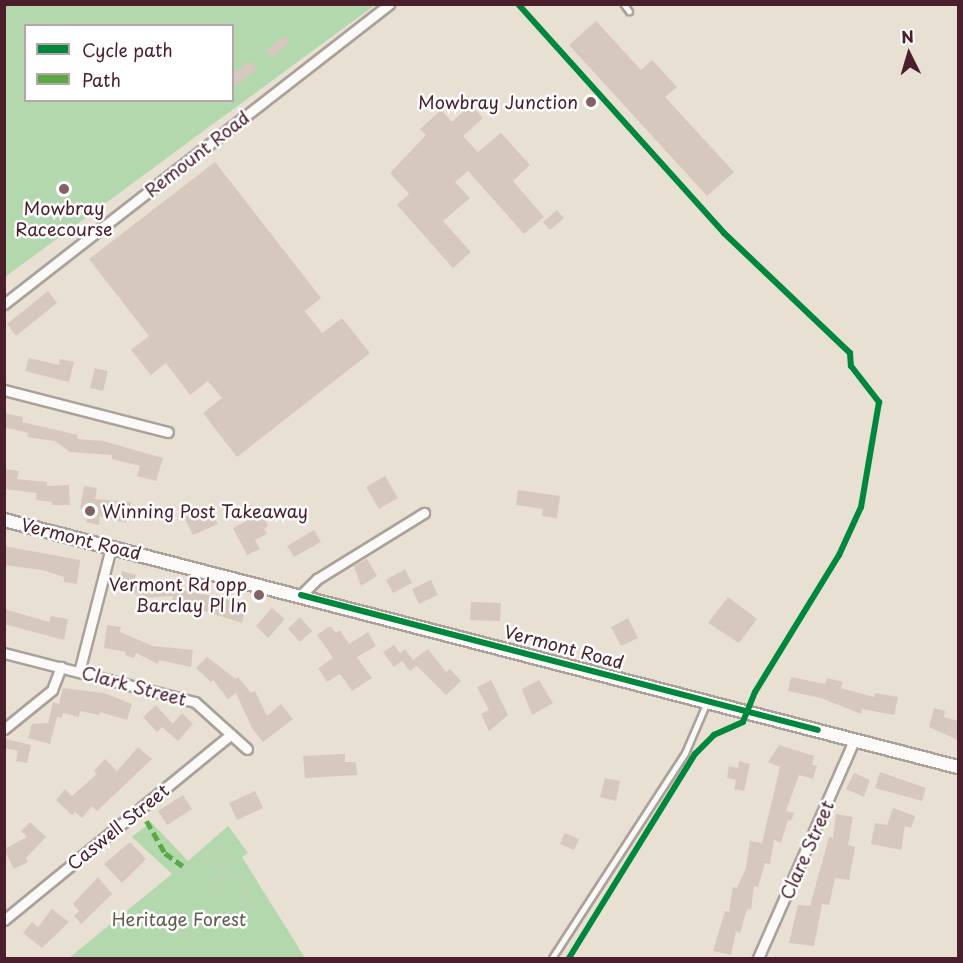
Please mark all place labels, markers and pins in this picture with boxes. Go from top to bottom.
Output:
place label: Mowbray Junction [417,91,578,113]
marker: Mowbray Junction [582,93,600,111]
marker: Mowbray Racecourse [57,182,71,196]
place label: Mowbray Racecourse [15,198,113,240]
place label: Winning Post Takeaway [102,500,309,522]
marker: Winning Post Takeaway [83,504,97,518]
place label: Vermont Rd opp Barclay Pl In [107,574,247,616]
marker: Vermont Rd opp Barclay Pl In [252,588,266,602]

